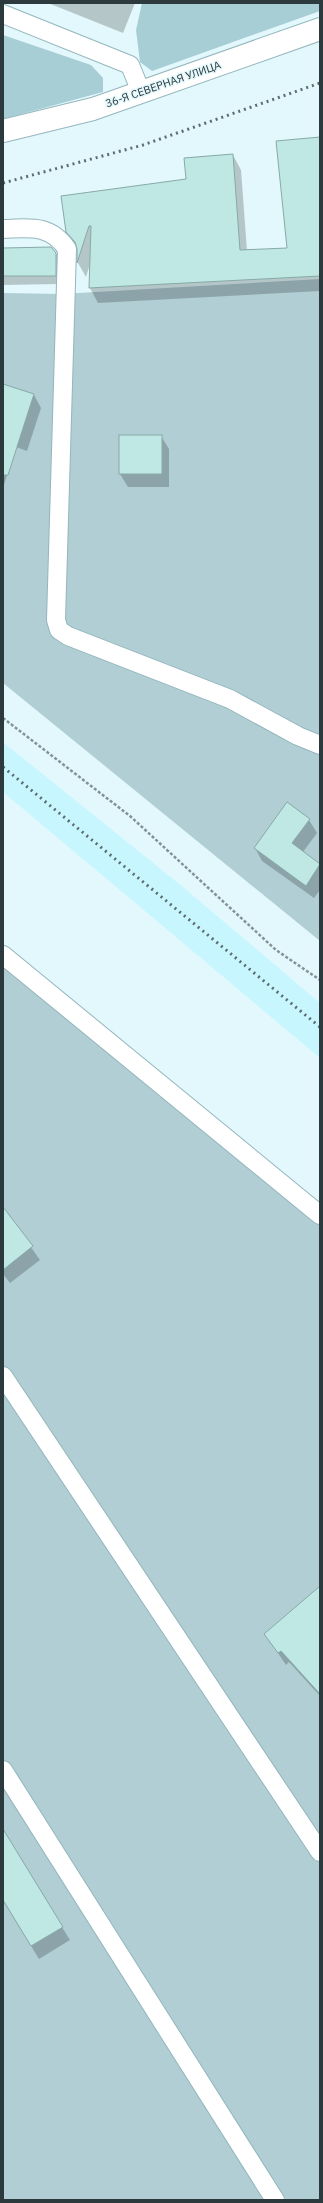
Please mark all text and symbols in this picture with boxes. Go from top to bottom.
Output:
street label: 36-Я СЕВЕРНАЯ УЛИЦА [103,58,223,110]

